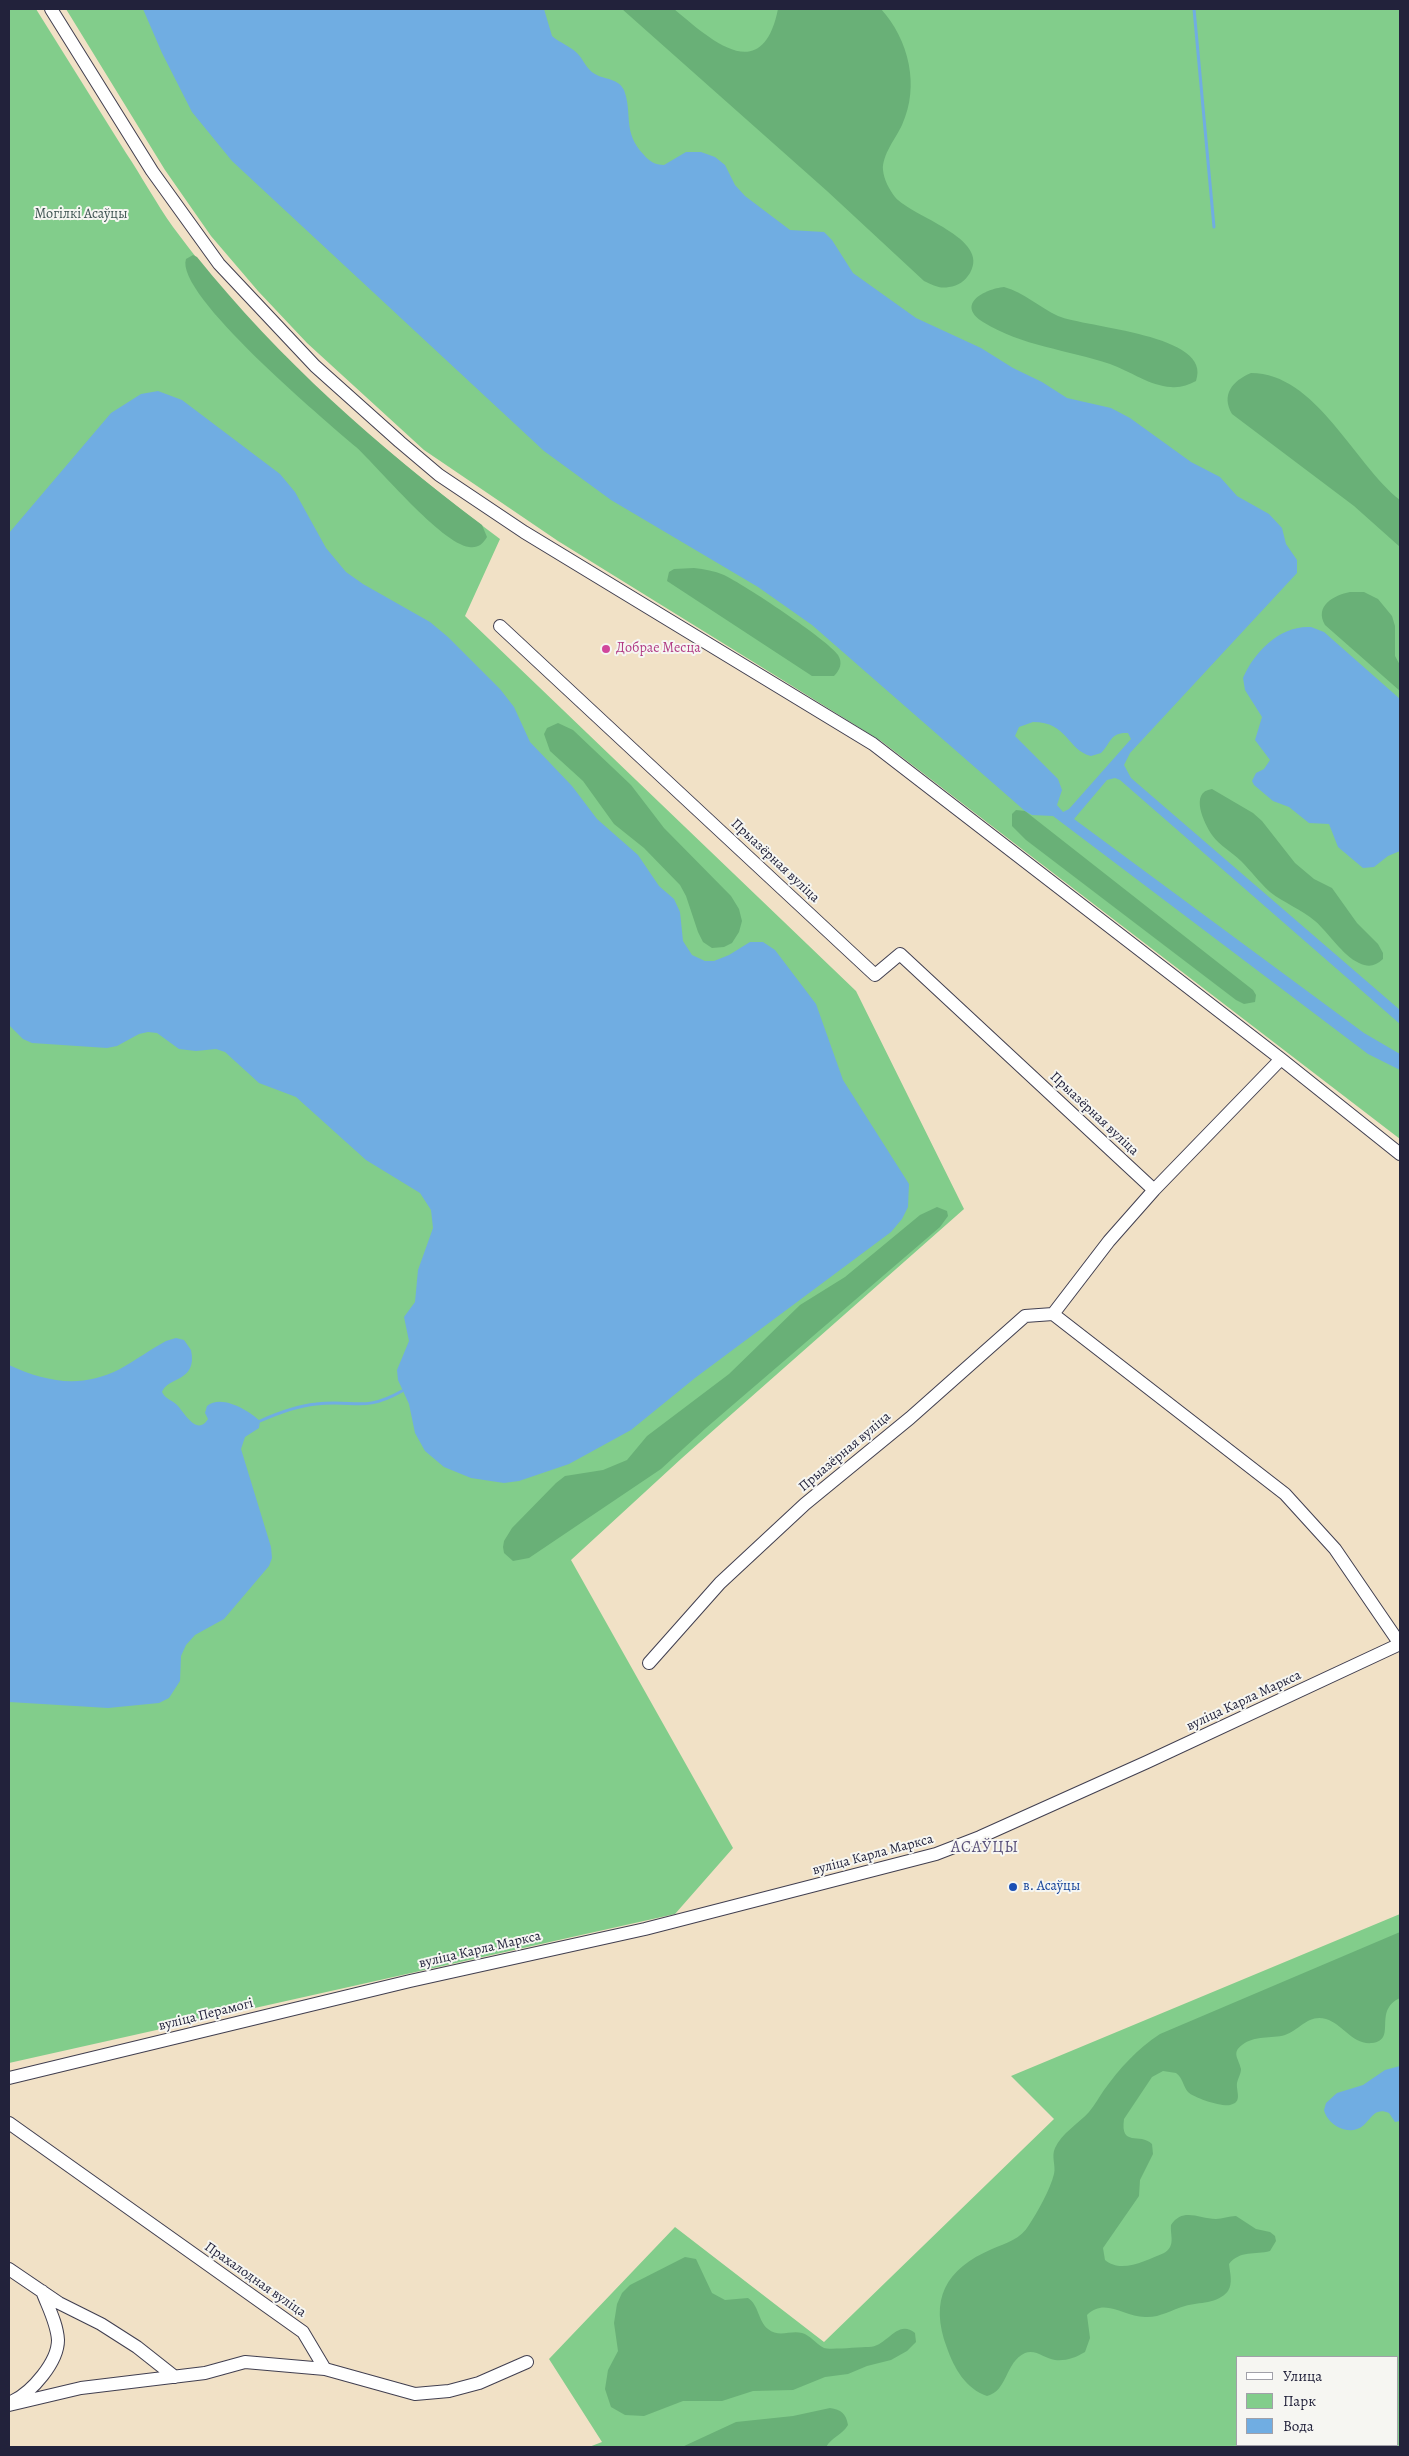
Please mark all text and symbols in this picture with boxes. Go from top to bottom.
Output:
park label: Могілкі Асаўцы [35,207,127,223]
place label: Добрае Месца [616,641,701,657]
marker: Добрае Месца [600,643,612,655]
street label: Прыазёрная вуліца [727,816,823,906]
street label: Прыазёрная вуліца [1046,1069,1142,1159]
street label: Прыазёрная вуліца [796,1409,894,1495]
street label: вуліца Карла Маркса [1184,1667,1304,1735]
street label: вуліца Карла Маркса [811,1831,935,1879]
district label: АСАЎЦЫ [950,1838,1020,1858]
place label: в. Асаўцы [1023,1879,1080,1895]
marker: в. Асаўцы [1007,1881,1019,1893]
street label: вуліца Карла Маркса [417,1928,543,1972]
street label: вуліца Перамогі [157,1995,255,2035]
street label: Прахалодная вуліца [201,2239,309,2321]
legend [1236,2356,1399,2446]
text: Улица [1283,2366,1322,2386]
text: Парк [1283,2391,1316,2411]
text: Вода [1283,2416,1314,2436]

